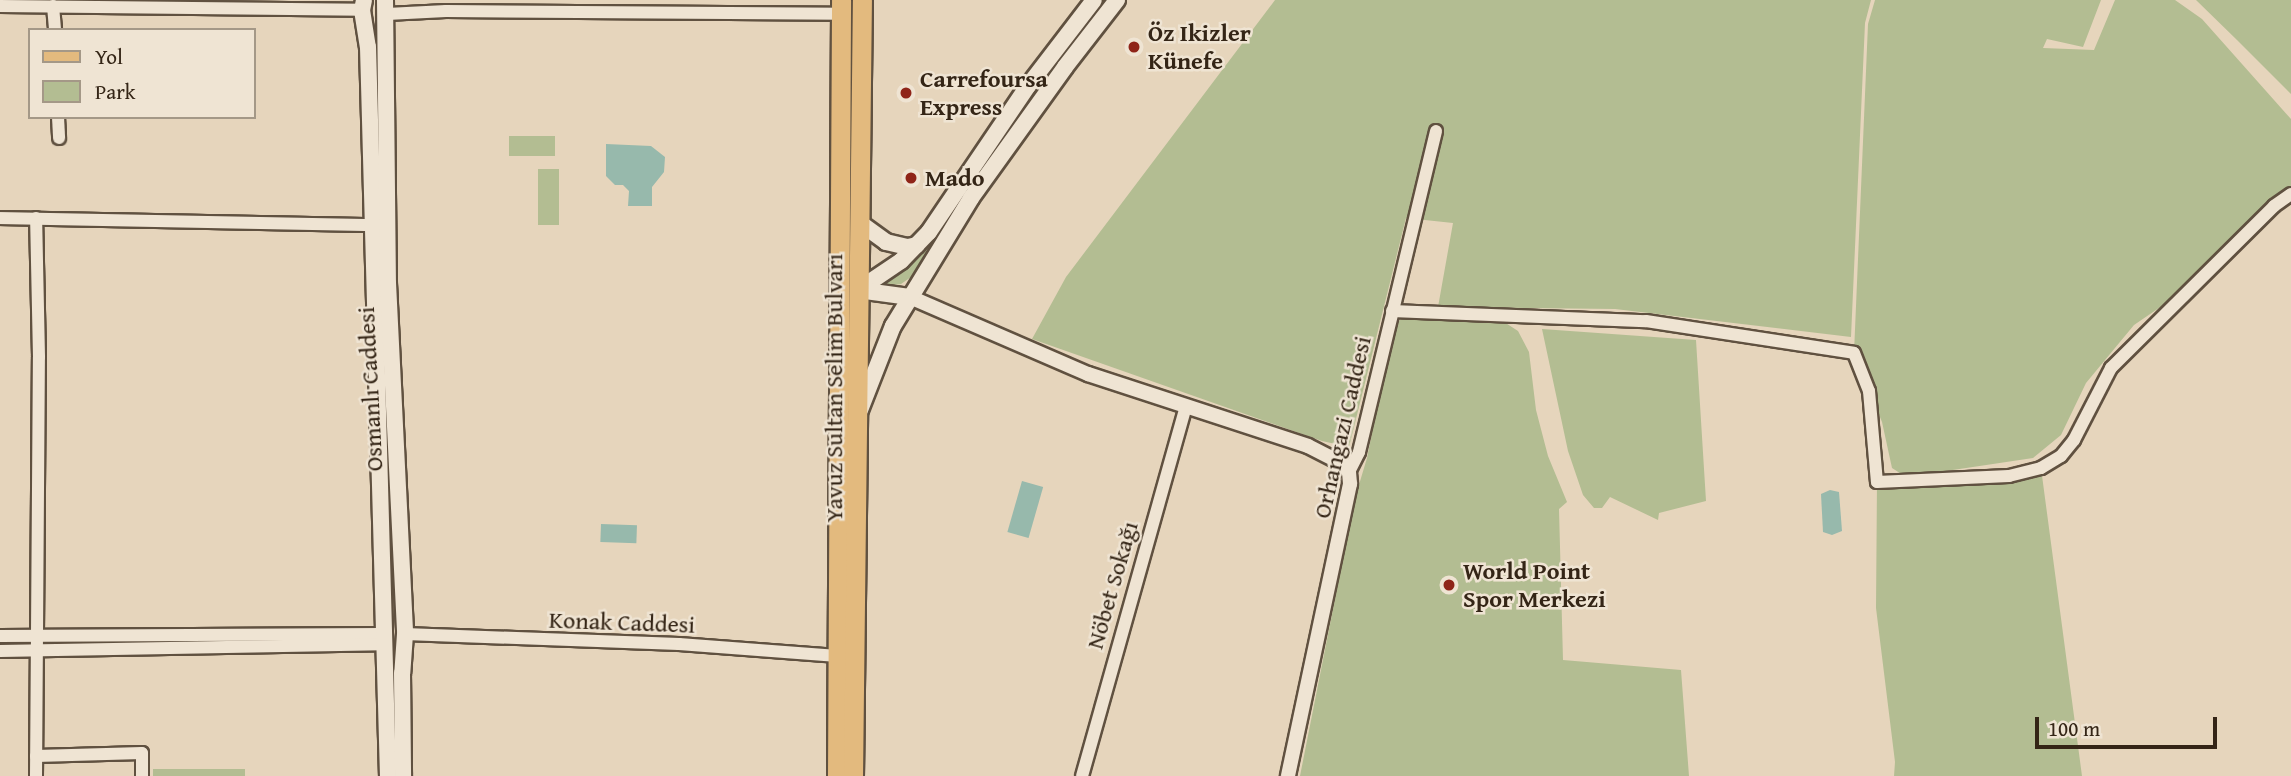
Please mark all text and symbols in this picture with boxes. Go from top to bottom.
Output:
place label: Öz Ikizler Künefe [1148,19,1251,75]
legend [28,28,256,119]
marker: Öz Ikizler Künefe [1126,39,1142,55]
text: Yol [95,41,123,72]
place label: Carrefoursa Express [920,65,1048,121]
text: Park [95,76,136,107]
marker: Carrefoursa Express [898,85,914,101]
place label: Mado [925,164,984,192]
marker: Mado [903,170,919,186]
street label: Yavuz Sultan Selim Bulvarı [820,254,848,522]
street label: Osmanlı Caddesi [351,306,389,472]
street label: Orhangazi Caddesi [1307,333,1377,521]
street label: Nöbet Sokağı [1080,518,1144,652]
place label: World Point Spor Merkezi [1463,557,1606,613]
marker: World Point Spor Merkezi [1441,577,1457,593]
street label: Konak Caddesi [548,605,696,639]
scale bar [2039,702,2221,746]
text: 100 m [2048,713,2100,744]

